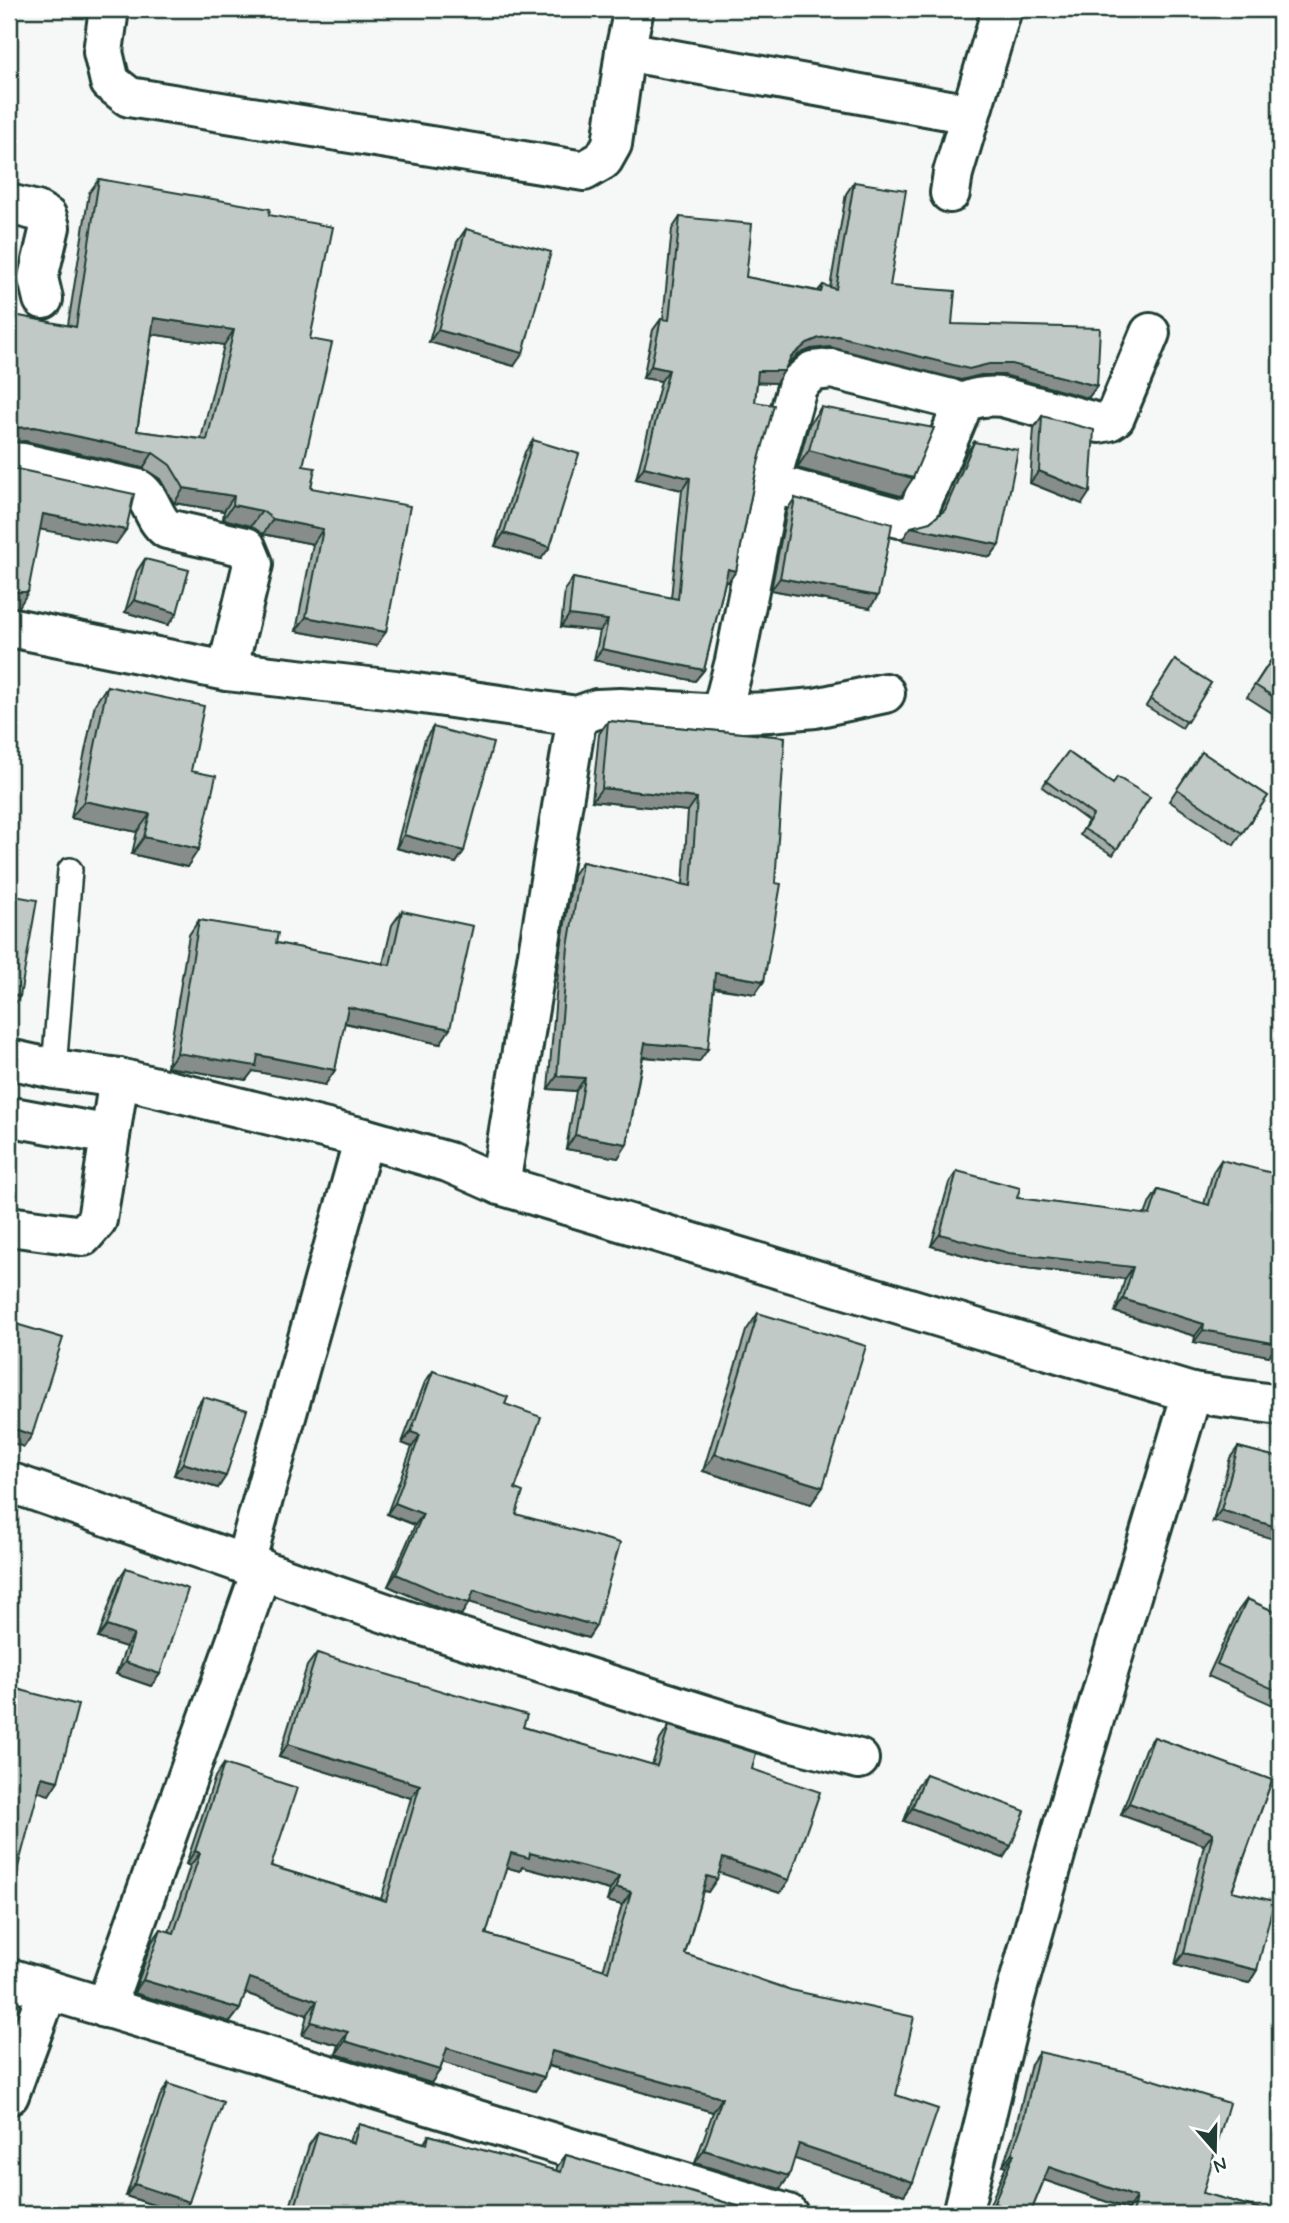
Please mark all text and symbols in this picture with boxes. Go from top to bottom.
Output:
north arrow [1180,2114,1250,2184]
text: N [1210,2151,1231,2178]

